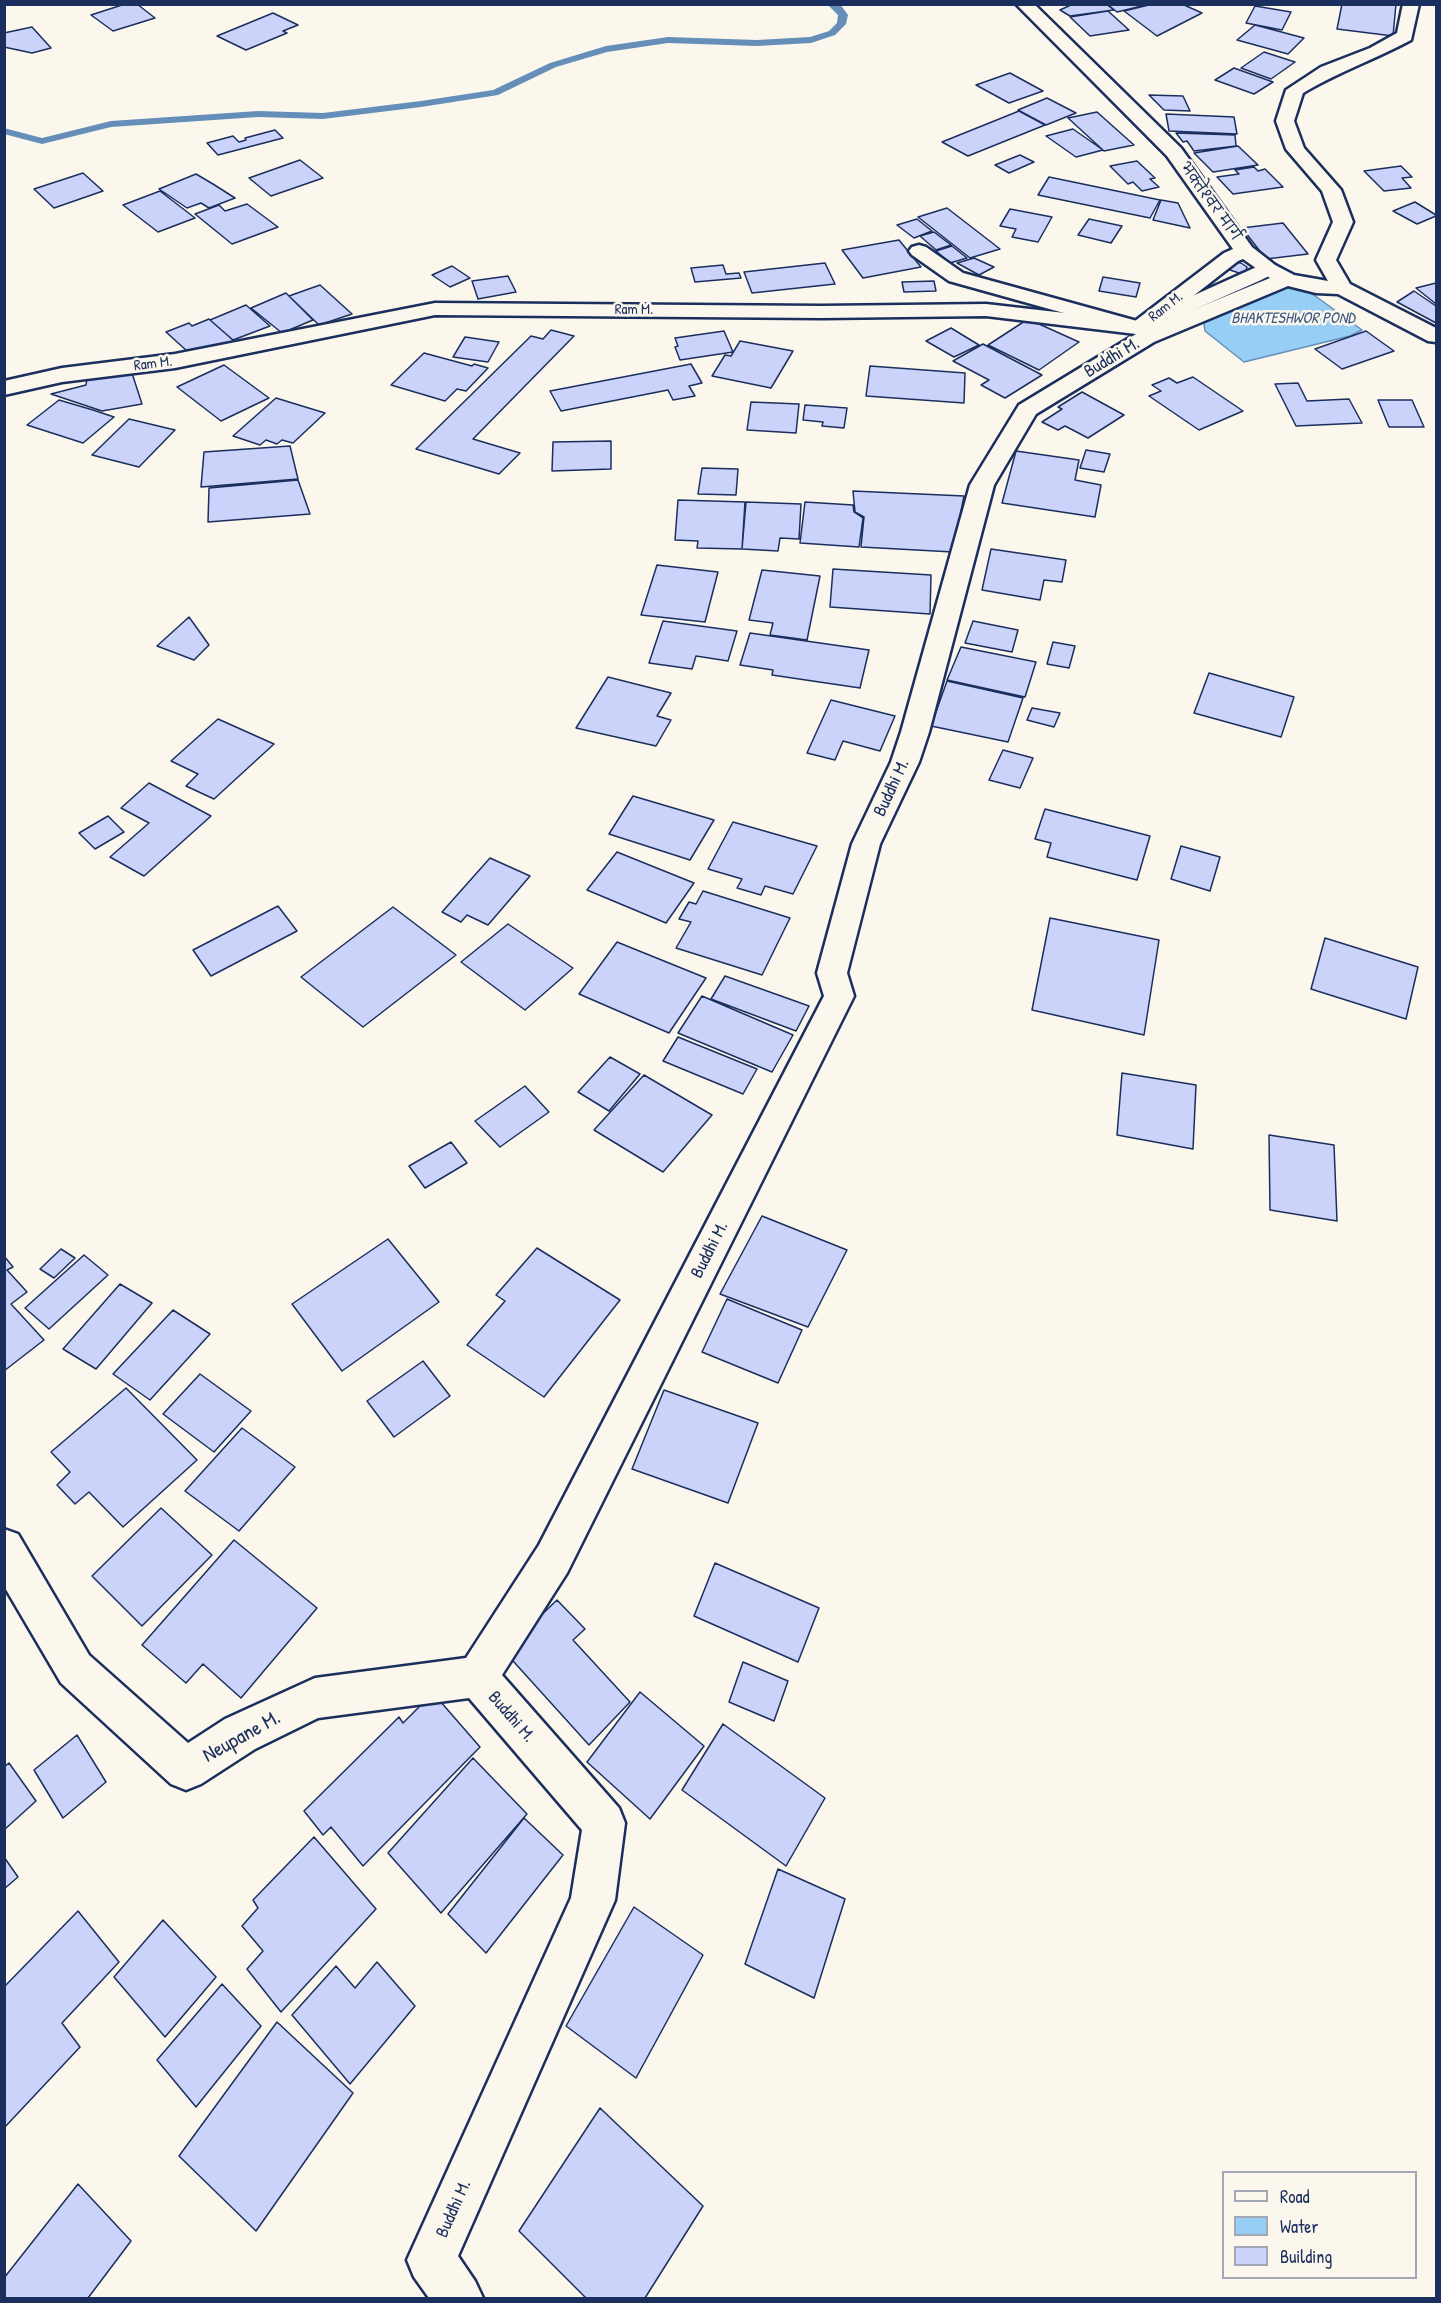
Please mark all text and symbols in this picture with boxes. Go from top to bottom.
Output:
street label: भक्तेश्वर मार्ग [1176,159,1244,245]
street label: Ram M. [1145,288,1187,326]
street label: Ram M. [615,301,653,319]
water label: BHAKTESHWOR POND [1231,309,1355,329]
street label: Buddhi M. [1080,333,1144,383]
street label: Ram M. [133,353,173,375]
street label: Buddhi M. [869,756,915,820]
street label: Buddhi M. [687,1218,733,1282]
street label: Buddhi M. [483,1687,539,1747]
street label: Neupane M. [199,1705,285,1769]
legend [1222,2171,1417,2279]
street label: Buddhi M. [432,2177,476,2241]
text: Road [1280,2184,1310,2209]
text: Water [1280,2214,1318,2239]
text: Building [1280,2244,1332,2269]

